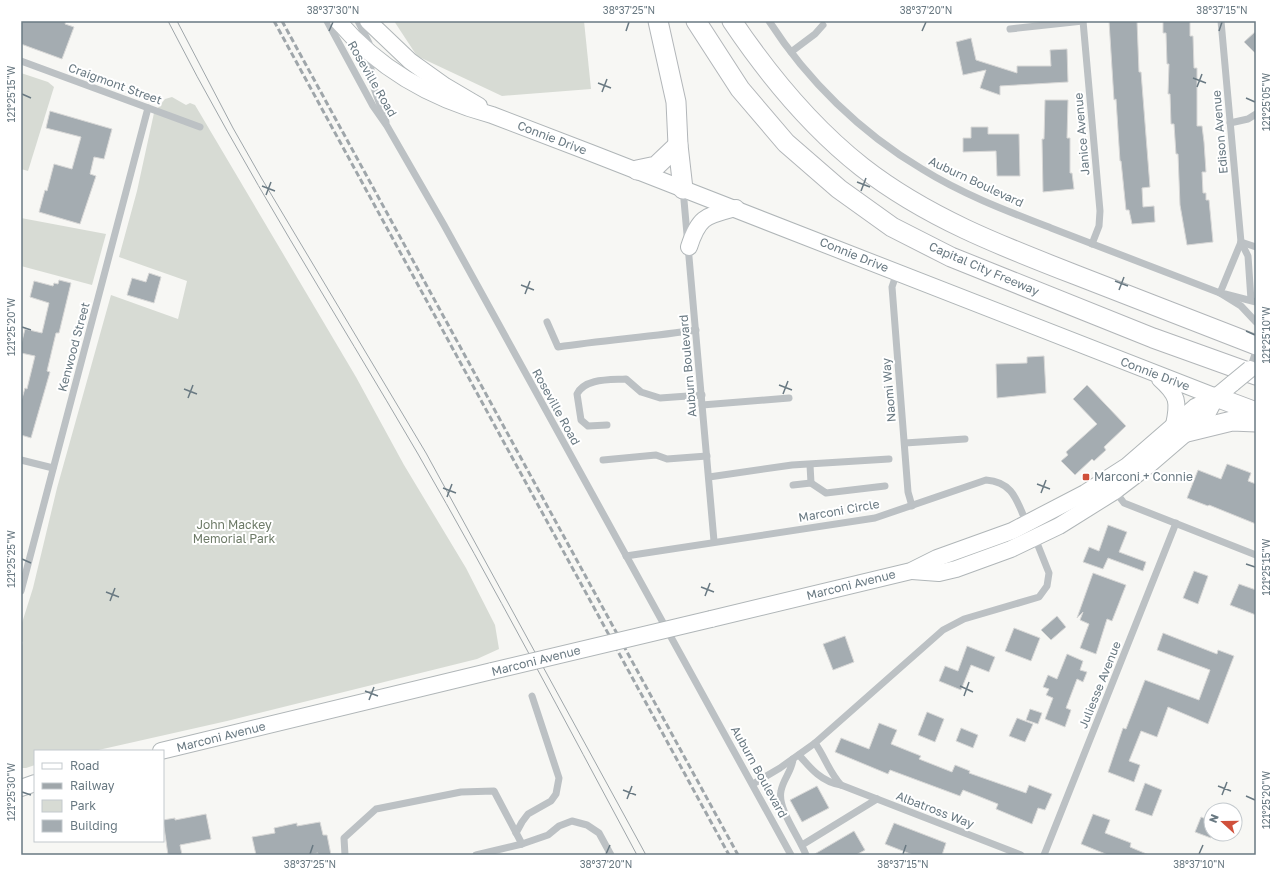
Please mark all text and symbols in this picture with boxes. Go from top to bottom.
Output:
text: 38°37'30"N [307,4,359,16]
text: 38°37'25"N [603,4,655,16]
text: 38°37'20"N [900,4,952,16]
text: 38°37'15"N [1196,4,1248,16]
street label: Roseville Road [345,38,400,119]
street label: Craigmont Street [66,60,164,107]
text: 121°25'15"W [5,65,17,122]
text: 121°25'05"W [1260,73,1272,131]
street label: Edison Avenue [1208,89,1231,175]
street label: Janice Avenue [1070,92,1093,176]
street label: Connie Drive [515,117,589,158]
street label: Auburn Boulevard [926,153,1026,210]
street label: Connie Drive [818,234,891,275]
street label: Capital City Freeway [927,239,1042,299]
text: 121°25'20"W [5,298,17,356]
street label: Kenwood Street [54,300,93,393]
text: 121°25'10"W [1260,306,1272,364]
street label: Auburn Boulevard [676,314,699,418]
street label: Connie Drive [1118,353,1192,394]
street label: Naomi Way [878,357,899,423]
street label: Roseville Road [529,366,584,448]
place label: Marconi + Connie [1094,469,1193,484]
marker: Marconi + Connie [1081,472,1091,482]
street label: Marconi Circle [797,496,881,525]
park label: John Mackey Memorial Park [193,517,276,546]
text: 121°25'25"W [5,530,17,588]
text: 121°25'15"W [1260,538,1272,595]
street label: Marconi Avenue [805,566,897,603]
street label: Juliesse Avenue [1075,639,1124,731]
street label: Marconi Avenue [490,642,582,679]
street label: Marconi Avenue [175,718,267,755]
street label: Auburn Boulevard [728,723,791,820]
legend [34,750,164,842]
text: Road [70,758,99,773]
text: 121°25'30"W [5,763,17,821]
text: 121°25'20"W [1260,771,1272,829]
text: Railway [70,778,115,793]
street label: Albatross Way [894,788,977,831]
text: Park [70,798,96,813]
north arrow [1203,802,1243,842]
text: N [1206,812,1221,824]
text: Building [70,818,118,833]
text: 38°37'25"N [284,858,336,870]
text: 38°37'20"N [580,858,632,870]
text: 38°37'15"N [877,858,929,870]
text: 38°37'10"N [1173,858,1225,870]

